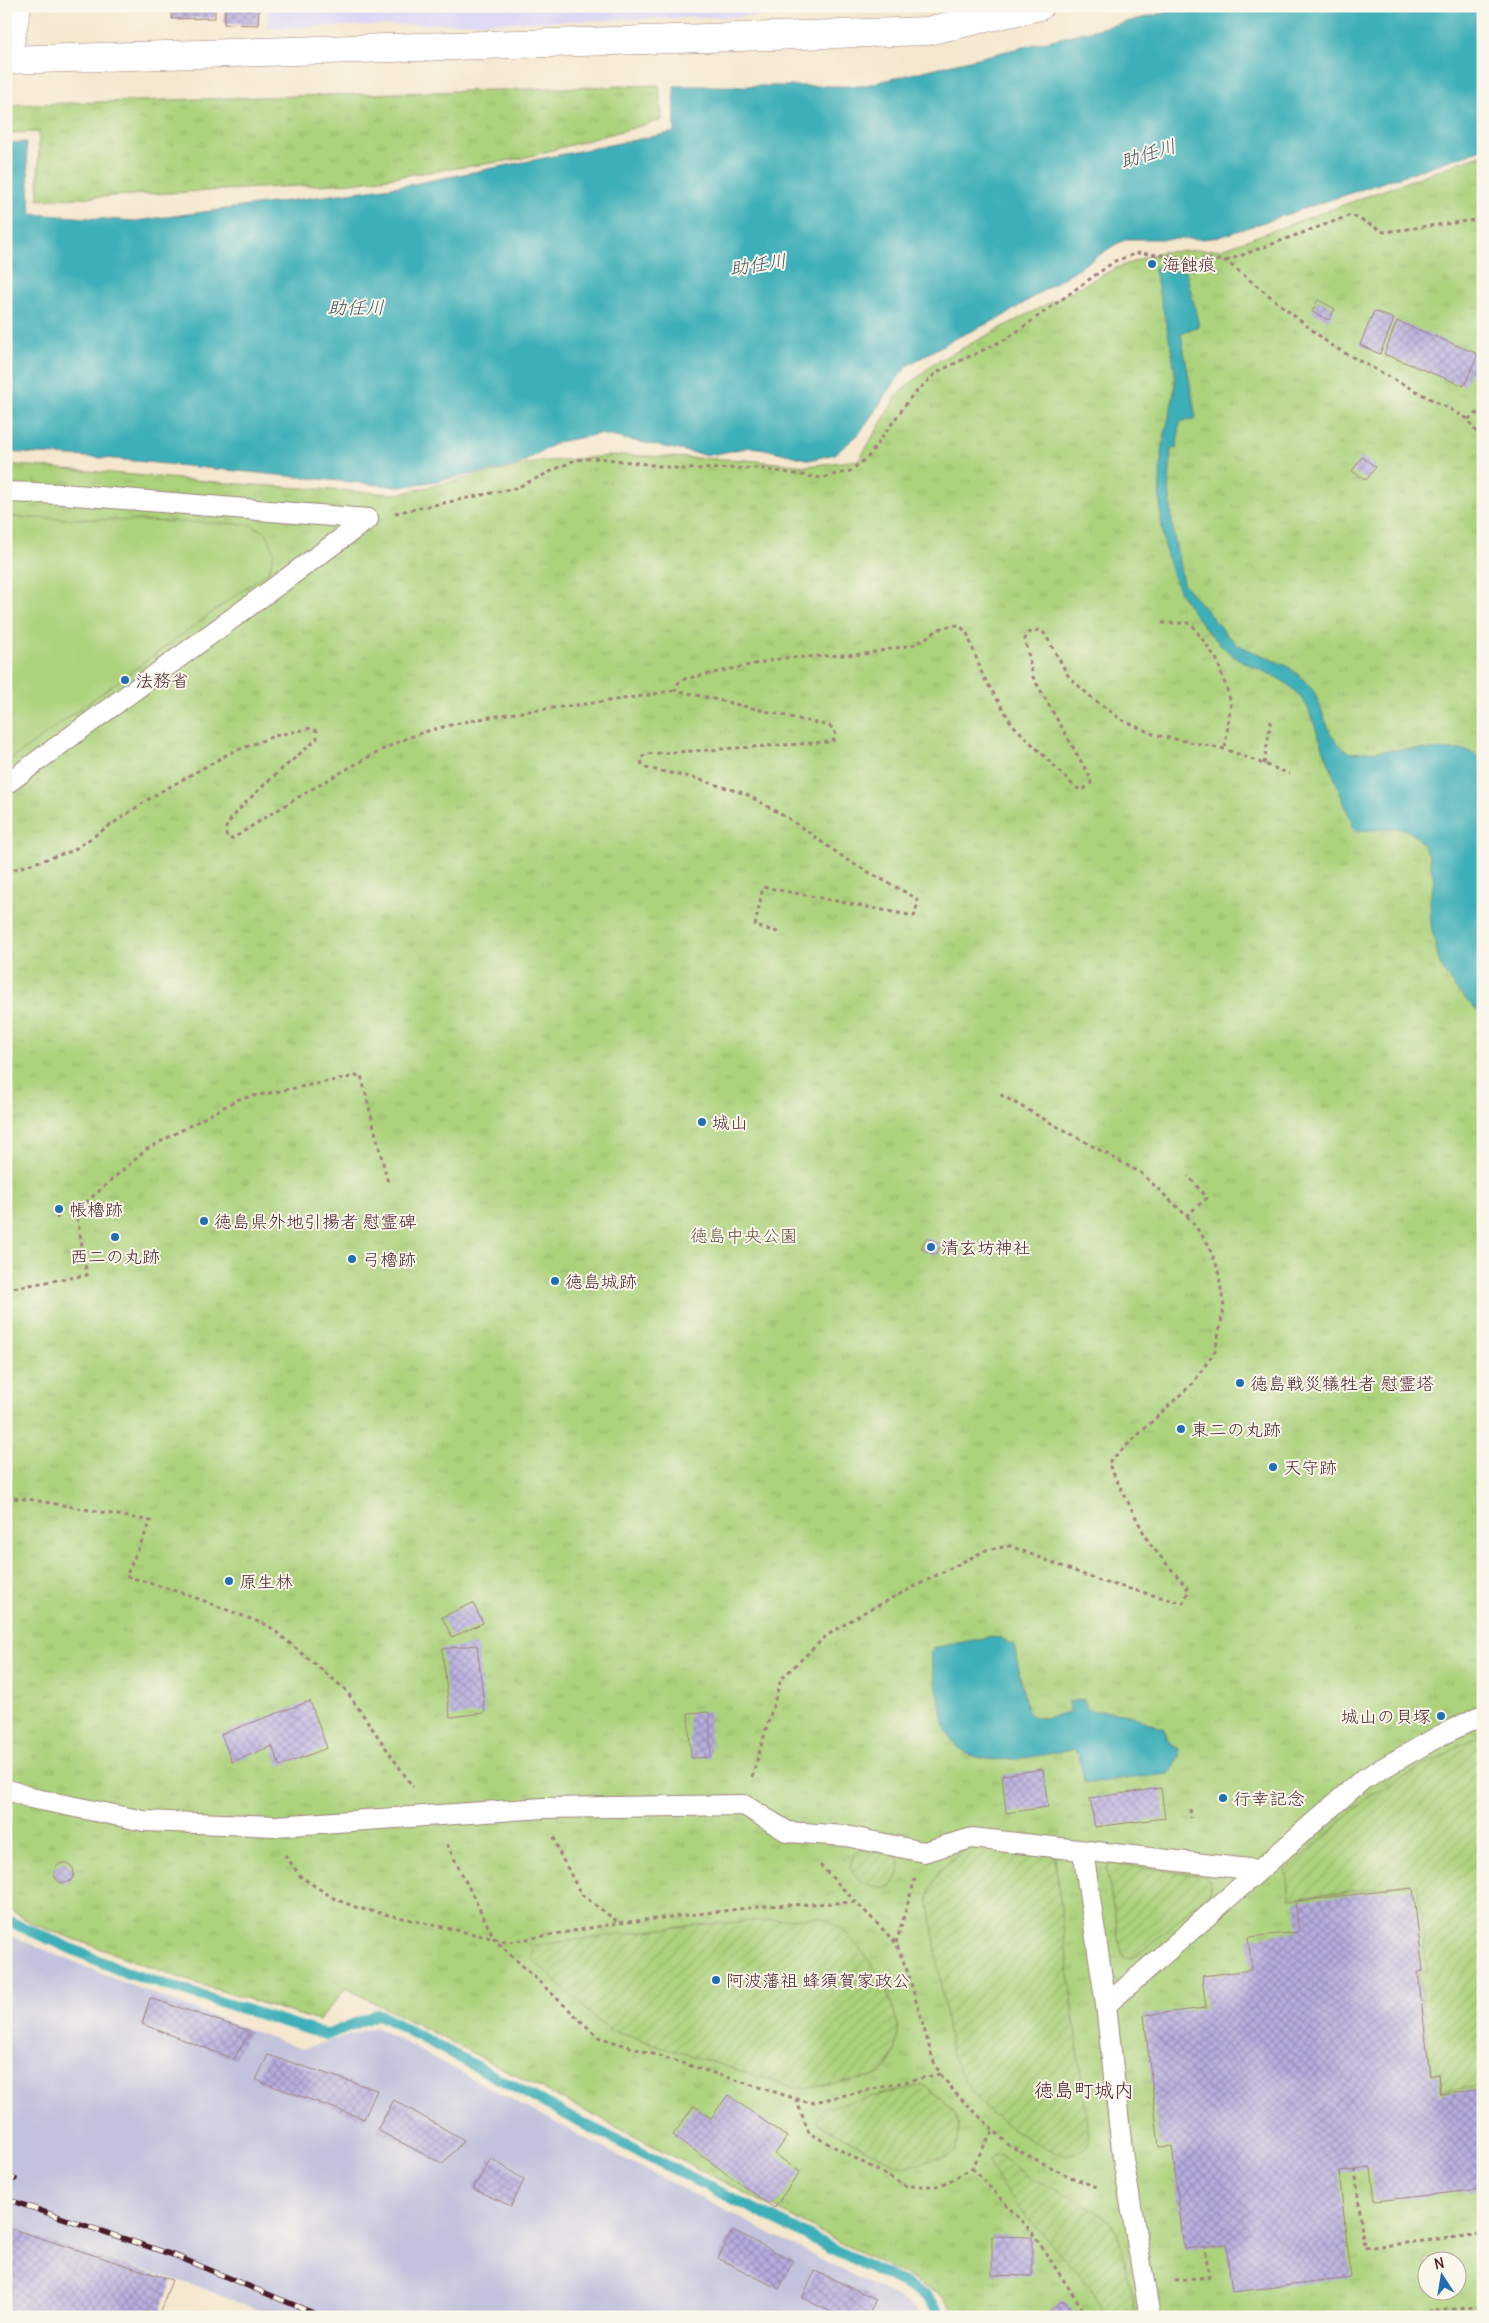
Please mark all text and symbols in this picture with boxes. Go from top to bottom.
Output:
water label: 助任川 [1117,133,1179,173]
water label: 助任川 [728,248,788,280]
place label: 海蝕痕 [1162,253,1216,276]
marker: 海蝕痕 [1146,258,1158,270]
water label: 助任川 [327,295,385,319]
place label: 法務省 [135,669,189,692]
marker: 法務省 [119,674,131,686]
place label: 城山 [712,1111,748,1134]
marker: 城山 [696,1116,708,1128]
place label: 帳櫓跡 [69,1198,123,1221]
marker: 帳櫓跡 [53,1203,65,1215]
place label: 徳島県外地引揚者 慰霊碑 [214,1210,416,1233]
marker: 徳島県外地引揚者 慰霊碑 [198,1215,210,1227]
park label: 徳島中央公園 [690,1224,798,1247]
marker: 西二の丸跡 [109,1231,121,1243]
place label: 清玄坊神社 [941,1236,1031,1259]
marker: 清玄坊神社 [925,1241,937,1253]
place label: 西二の丸跡 [70,1245,160,1268]
place label: 弓櫓跡 [362,1248,416,1271]
marker: 弓櫓跡 [346,1253,358,1265]
place label: 徳島城跡 [565,1270,637,1293]
marker: 徳島城跡 [549,1275,561,1287]
place label: 徳島戦災犠牲者 慰霊塔 [1250,1372,1434,1395]
marker: 徳島戦災犠牲者 慰霊塔 [1234,1377,1246,1389]
place label: 東二の丸跡 [1191,1418,1281,1441]
marker: 東二の丸跡 [1175,1423,1187,1435]
place label: 天守跡 [1283,1456,1337,1479]
marker: 天守跡 [1267,1461,1279,1473]
place label: 原生林 [239,1570,293,1593]
marker: 原生林 [223,1575,235,1587]
place label: 城山の貝塚 [1341,1705,1431,1728]
marker: 城山の貝塚 [1435,1710,1447,1722]
place label: 行幸記念 [1233,1787,1305,1810]
marker: 行幸記念 [1217,1792,1229,1804]
place label: 阿波藩祖 蜂須賀家政公 [726,1969,910,1992]
marker: 阿波藩祖 蜂須賀家政公 [710,1974,722,1986]
district label: 徳島町城内 [1034,2077,1134,2102]
north arrow [1416,2250,1466,2300]
text: N [1433,2253,1446,2273]

